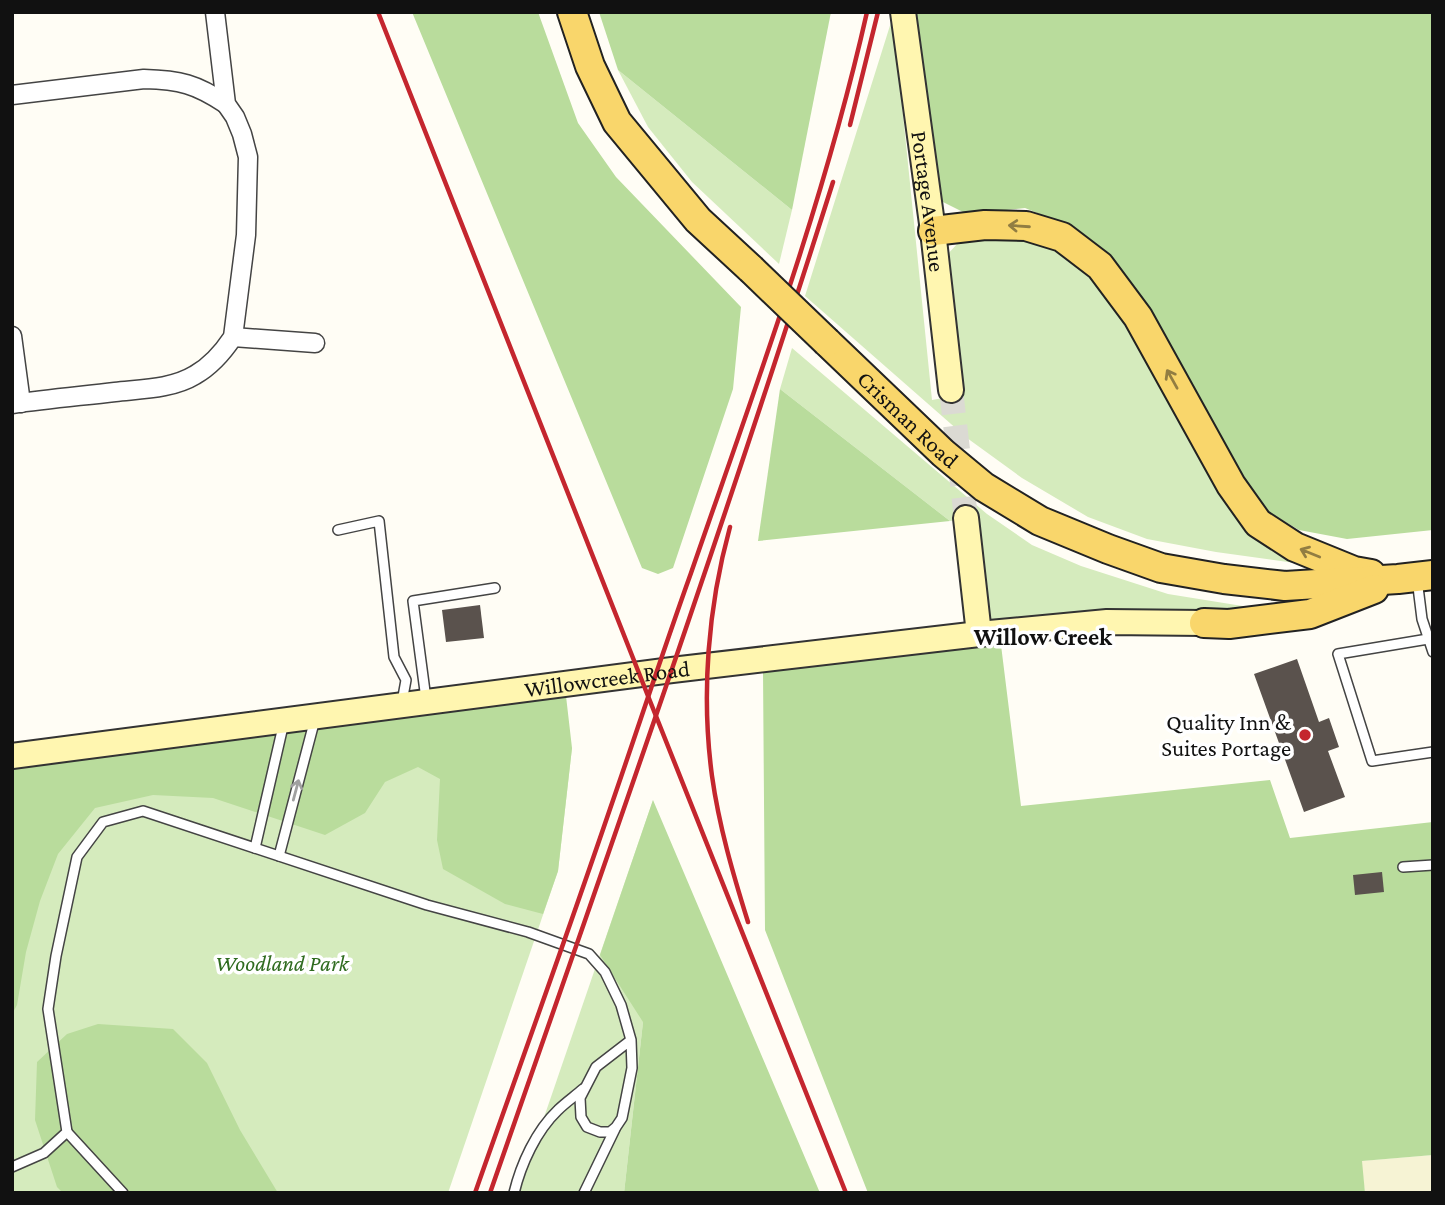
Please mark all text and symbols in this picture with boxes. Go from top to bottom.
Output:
street label: Portage Avenue [906,129,951,273]
one-way arrow [1007,220,1030,233]
street label: Crisman Road [852,365,964,473]
one-way arrow [1165,370,1179,390]
one-way arrow [1299,545,1321,558]
district label: Willow Creek [973,623,1113,650]
street label: Willowcreek Road [523,655,691,702]
place label: Quality Inn & Suites Portage [1161,709,1292,761]
marker: Quality Inn & Suites Portage [1297,727,1313,743]
one-way arrow [290,780,303,802]
park label: Woodland Park [215,950,350,976]

